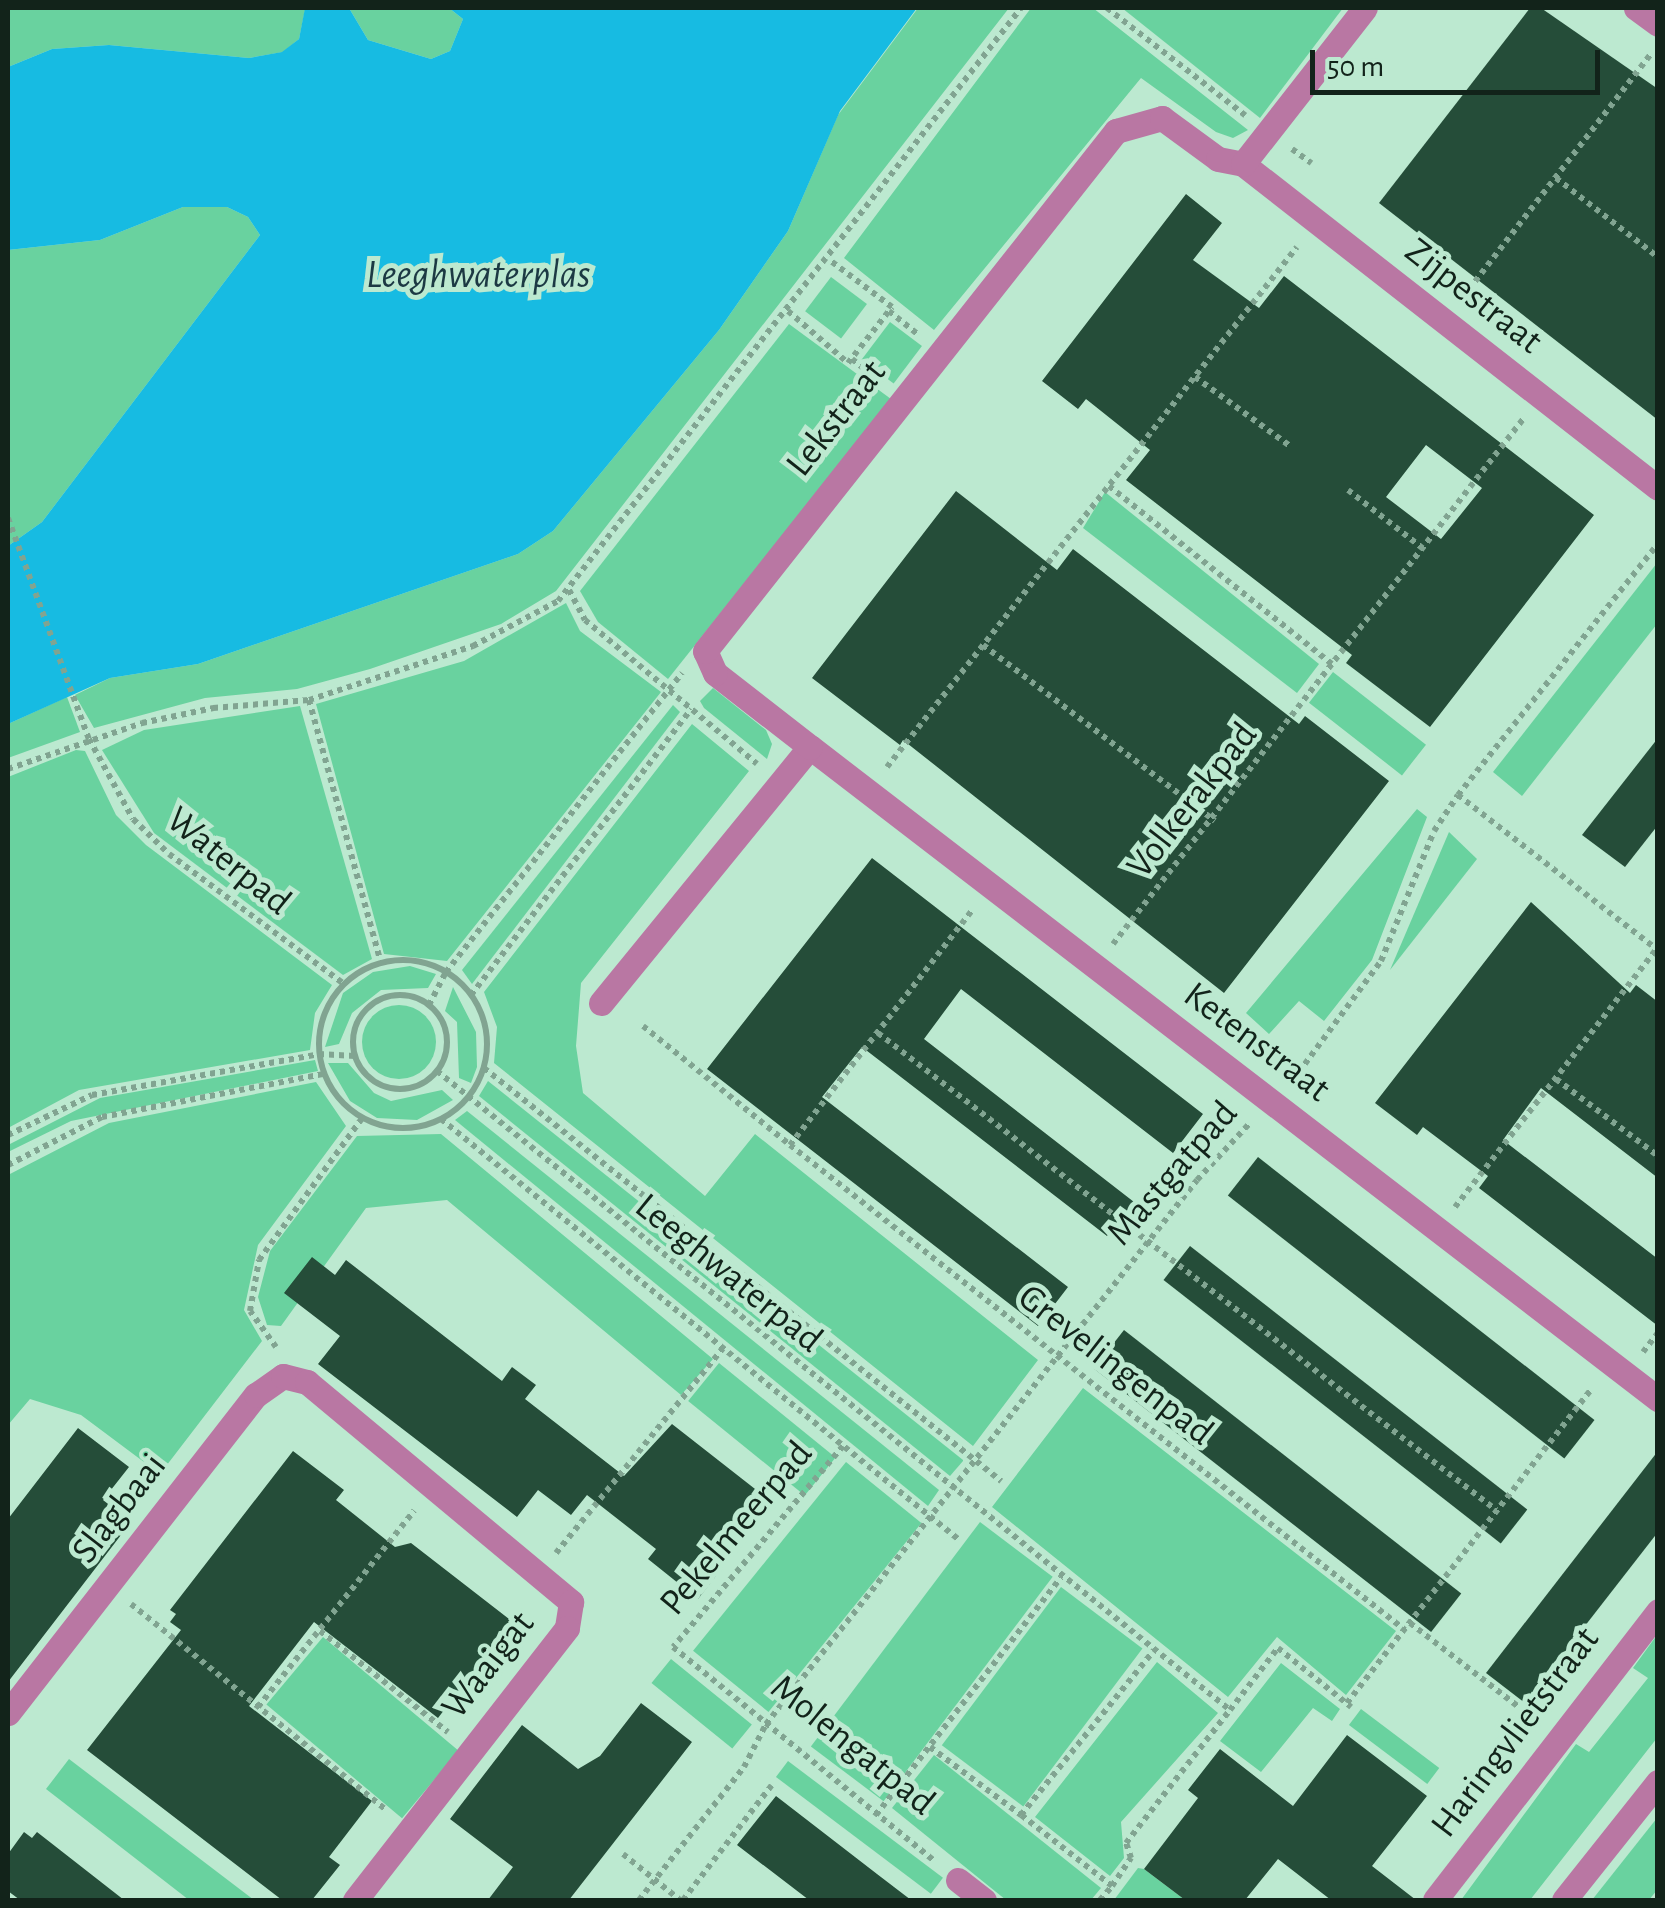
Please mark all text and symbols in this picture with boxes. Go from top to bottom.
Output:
scale bar [1315,30,1605,92]
text: 50 m [1327,52,1384,82]
street label: Zijpestraat [1395,229,1551,365]
water label: Leeghwaterplas [366,251,590,299]
street label: Lekstraat [777,352,897,486]
street label: Volkerakpad [1118,714,1268,888]
street label: Waterpad [156,798,300,926]
street label: Ketenstraat [1174,973,1338,1113]
street label: Mastgatpad [1098,1092,1248,1256]
street label: Leeghwaterpad [625,1185,831,1363]
street label: Grevelingenpad [1008,1276,1222,1456]
street label: Pekelmeerpad [651,1433,823,1625]
street label: Slagbaai [63,1445,177,1573]
street label: Waaigat [433,1603,545,1729]
street label: Haringvlietstraat [1422,1619,1610,1847]
street label: Molengatpad [760,1666,944,1826]

